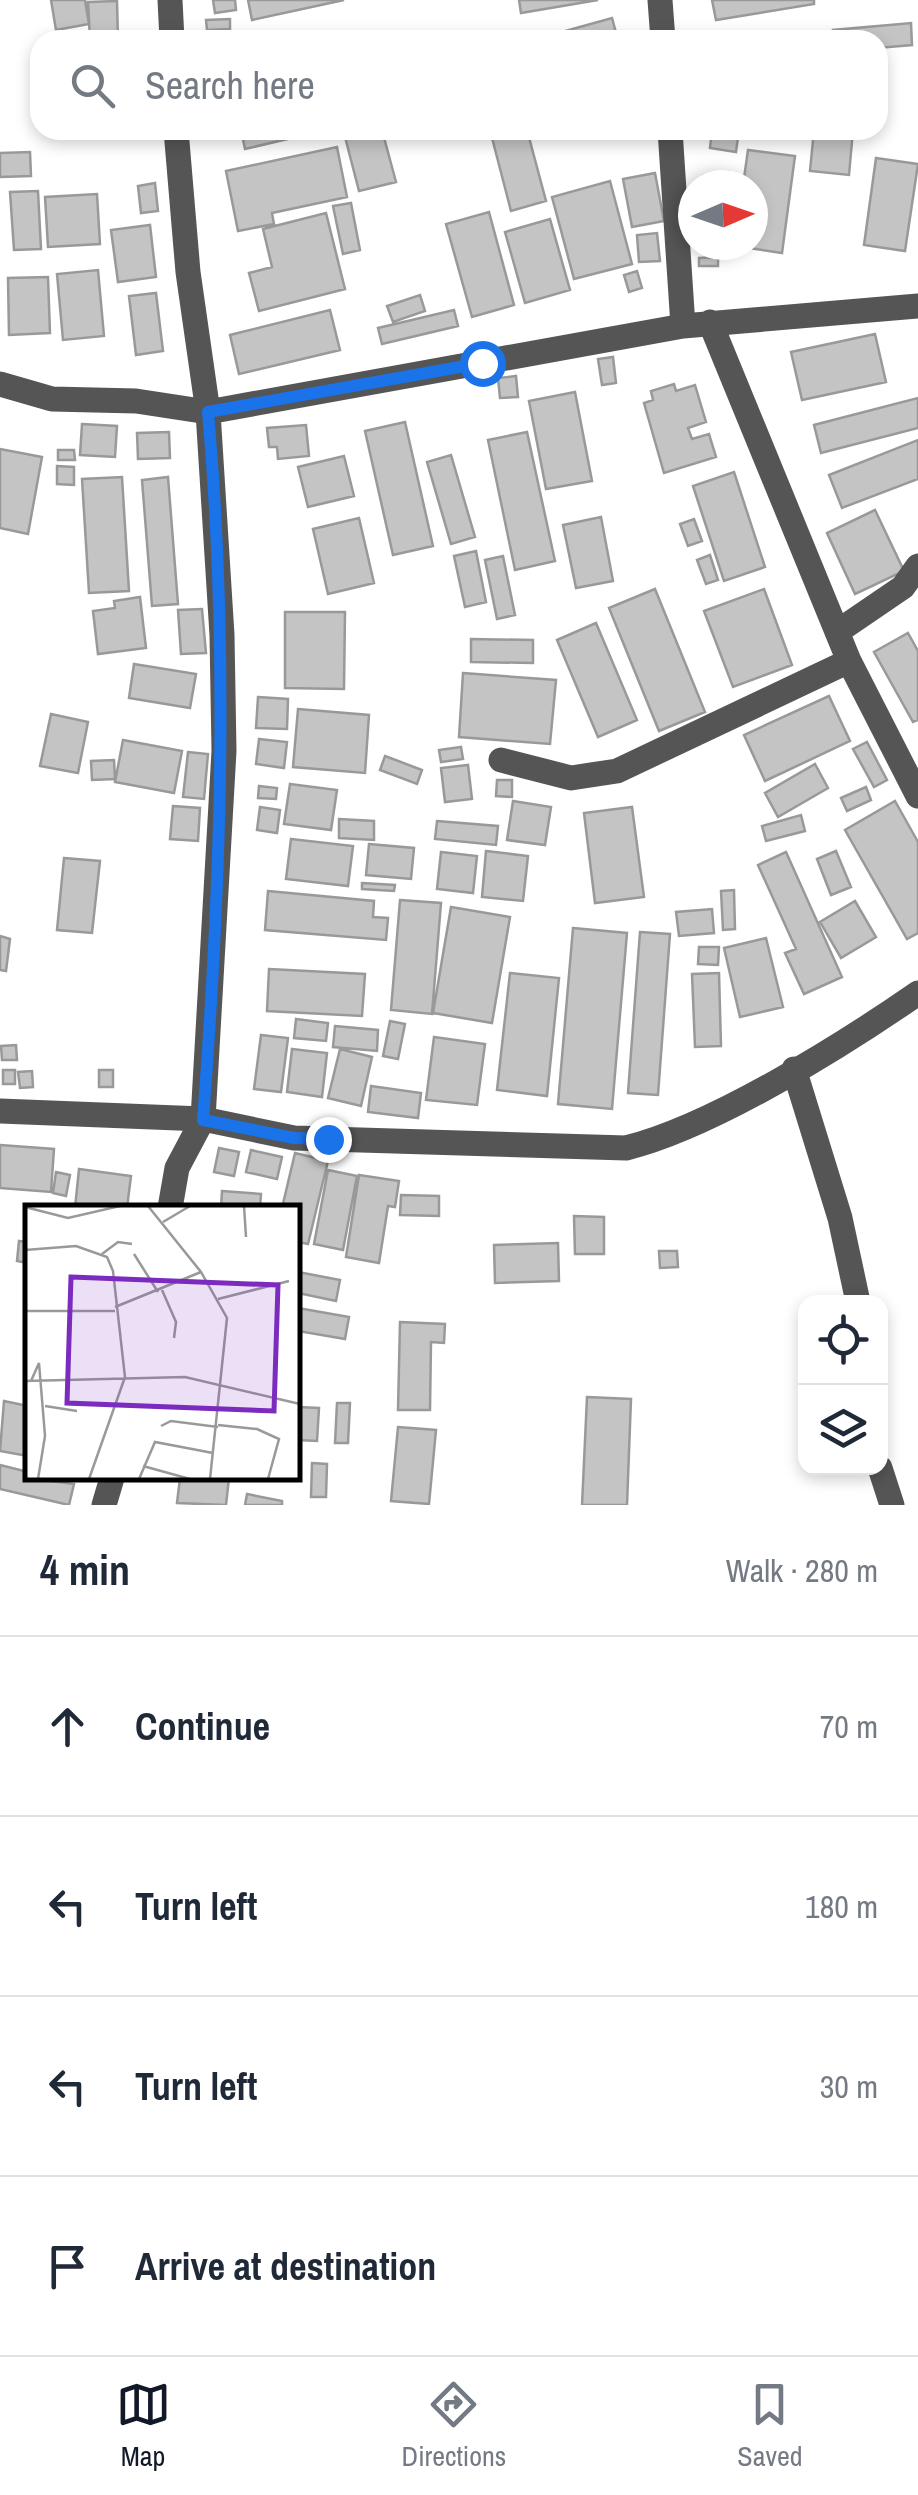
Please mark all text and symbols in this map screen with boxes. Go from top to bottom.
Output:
search box [30,30,888,140]
icon: search [65,58,120,113]
text: Search here [145,60,315,111]
north arrow [678,170,768,260]
route start [460,341,506,387]
route end [306,1117,352,1163]
inset map [25,1205,300,1480]
map controls [798,1295,888,1475]
button: locate [798,1295,888,1385]
button: layers [798,1385,888,1475]
text: 4 min [40,1542,130,1598]
text: Walk · 280 m [726,1549,878,1592]
icon: ahead [40,1699,95,1754]
text: Continue [135,1701,270,1752]
text: 70 m [820,1705,878,1748]
icon: left [40,1879,95,1934]
text: Turn left [135,1881,257,1932]
text: 180 m [805,1885,878,1928]
icon: left [40,2059,95,2114]
text: Turn left [135,2061,257,2112]
text: 30 m [820,2065,878,2108]
icon: arrive [40,2239,95,2294]
text: Arrive at destination [135,2241,436,2292]
tab: Map [116,2377,171,2475]
tab: Directions [402,2377,506,2475]
tab: Saved [737,2377,802,2475]

